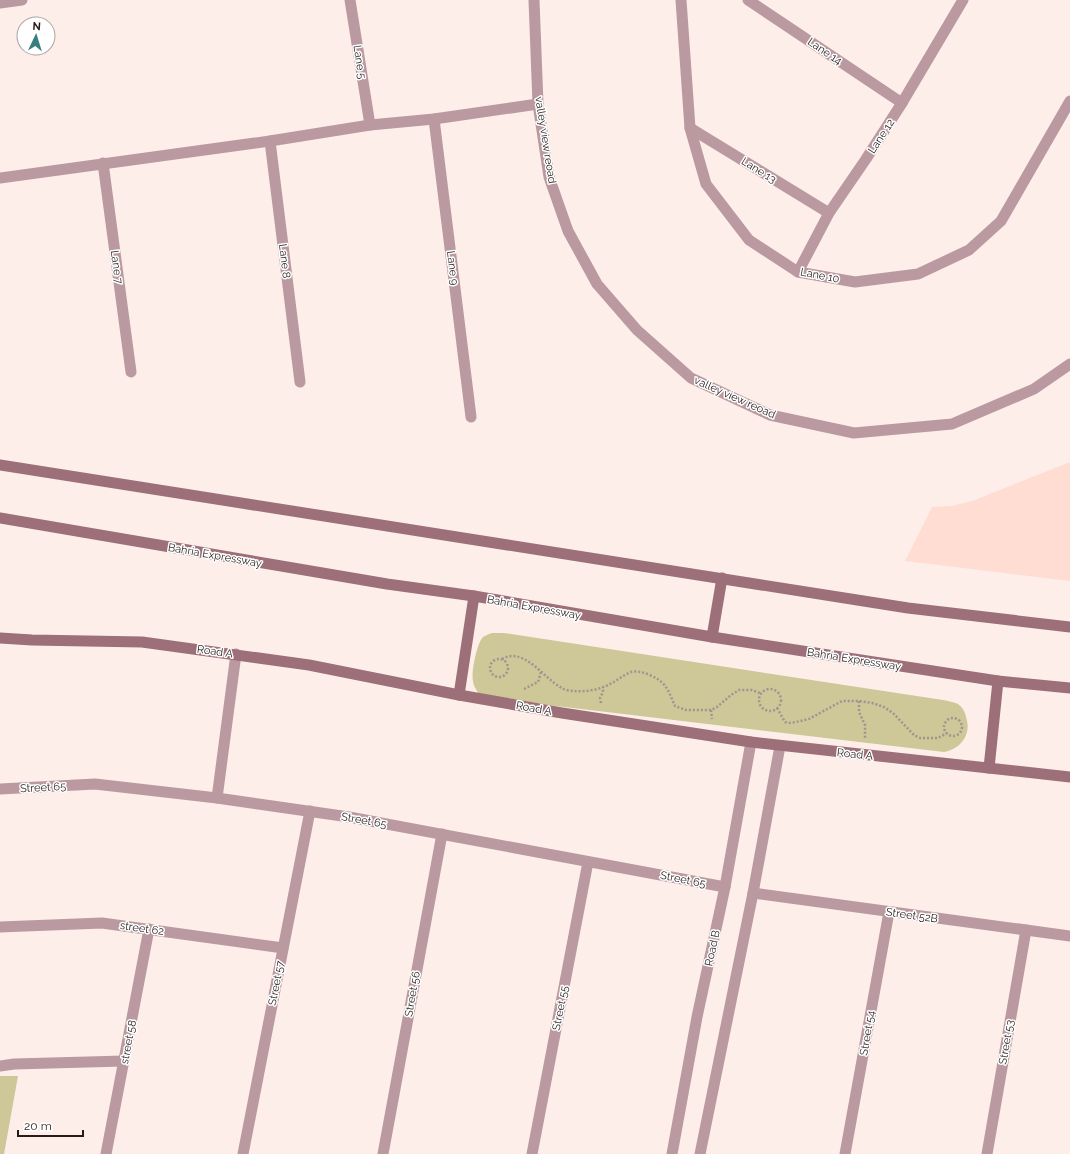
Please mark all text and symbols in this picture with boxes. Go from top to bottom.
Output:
north arrow [16,16,56,56]
text: N [32,20,41,33]
street label: Lane 14 [805,35,844,68]
street label: Lane 5 [350,44,369,80]
street label: valley view reoad [532,96,559,185]
street label: Lane 12 [865,116,898,156]
street label: Lane 13 [739,155,779,186]
street label: Lane 8 [276,243,293,279]
street label: Lane 7 [108,249,125,285]
street label: Lane 9 [444,250,461,286]
street label: Lane 10 [799,265,841,286]
street label: valley view reoad [692,374,778,421]
street label: Bahria Expressway [167,541,263,570]
street label: Bahria Expressway [486,593,582,622]
street label: Road A [196,643,234,661]
street label: Bahria Expressway [806,646,902,673]
street label: Road A [515,699,553,718]
street label: Road A [836,746,874,763]
street label: Street 65 [20,780,66,795]
street label: Street 65 [340,810,388,831]
street label: Street 65 [659,869,707,890]
street label: Street 52B [885,905,939,926]
street label: street 62 [119,919,165,938]
street label: Road B [702,929,723,967]
street label: Street 57 [266,960,287,1006]
street label: Street 56 [402,970,423,1018]
street label: Street 55 [550,985,571,1032]
street label: Street 54 [857,1010,878,1057]
street label: street 58 [118,1019,139,1065]
street label: Street 53 [996,1019,1017,1065]
scale bar [18,1112,83,1138]
text: 20 m [24,1119,52,1133]

